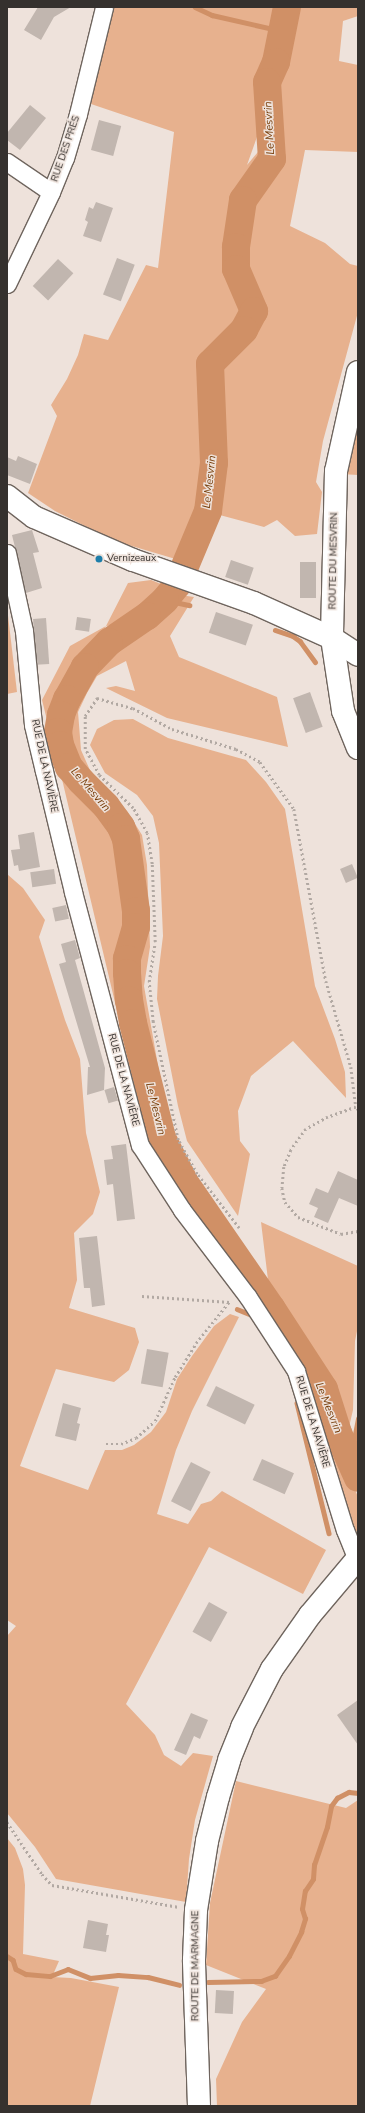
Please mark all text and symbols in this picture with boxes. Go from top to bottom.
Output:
water label: Le Mesvrin [262,101,278,155]
street label: RUE DES PRÉS [49,114,83,184]
water label: Le Mesvrin [201,455,219,509]
street label: ROUTE DU MESVRIN [327,512,341,610]
place label: Vernizeaux [107,553,156,565]
marker: Vernizeaux [94,554,104,564]
street label: RUE DE LA NAVIÈRE [28,718,60,814]
water label: Le Mesvrin [67,766,113,814]
street label: RUE DE LA NAVIÈRE [105,1032,141,1128]
water label: Le Mesvrin [142,1081,168,1137]
street label: RUE DE LA NAVIÈRE [292,1375,332,1469]
water label: Le Mesvrin [312,1381,344,1435]
street label: ROUTE DE MARMAGNE [190,1911,202,2021]

